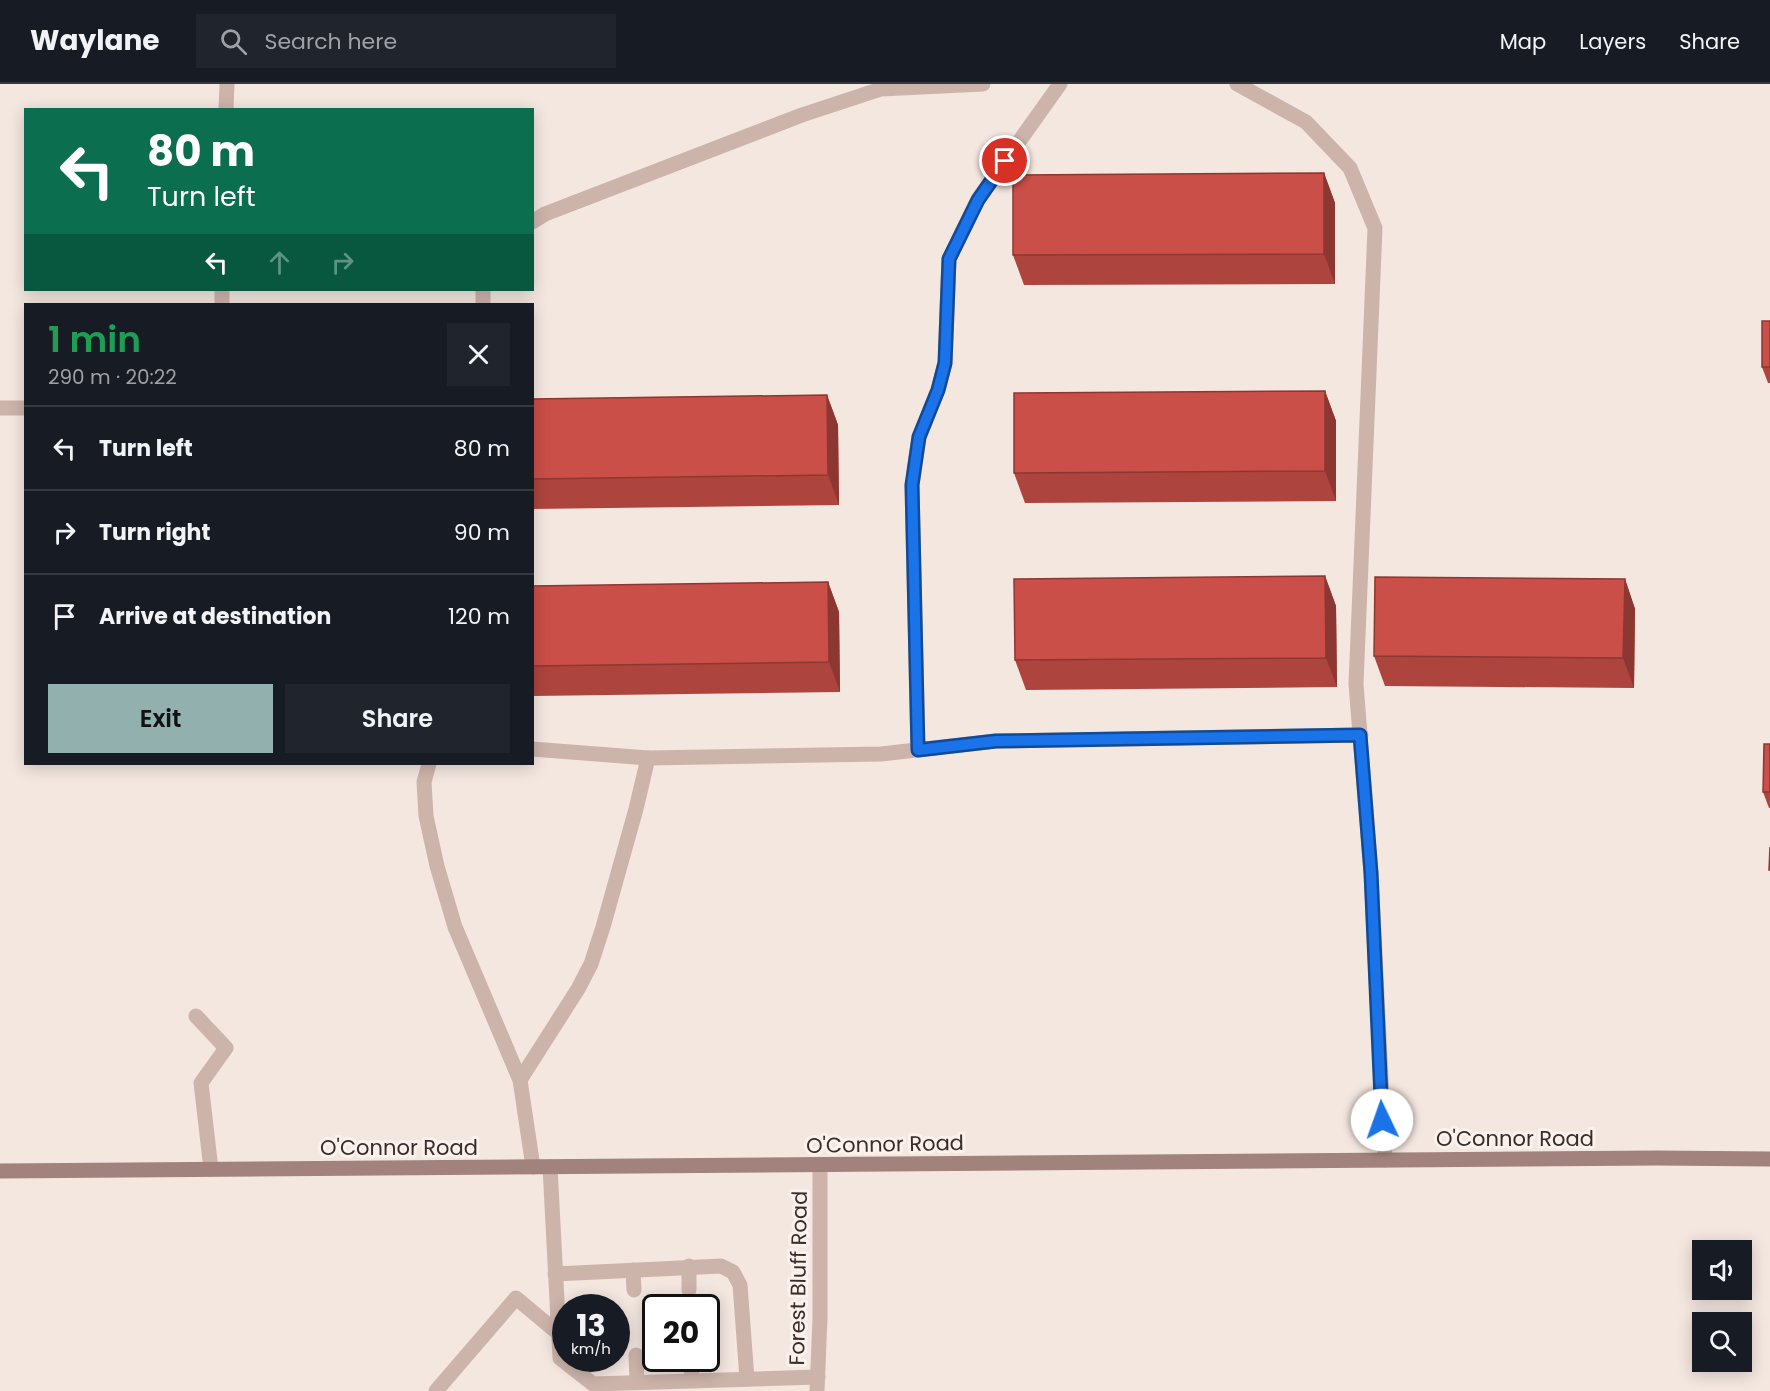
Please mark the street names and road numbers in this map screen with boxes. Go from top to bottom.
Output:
street label: O'Connor Road [1436,1124,1594,1153]
street label: O'Connor Road [806,1128,964,1160]
street label: O'Connor Road [320,1133,478,1162]
street label: Forest Bluff Road [782,1190,814,1366]

